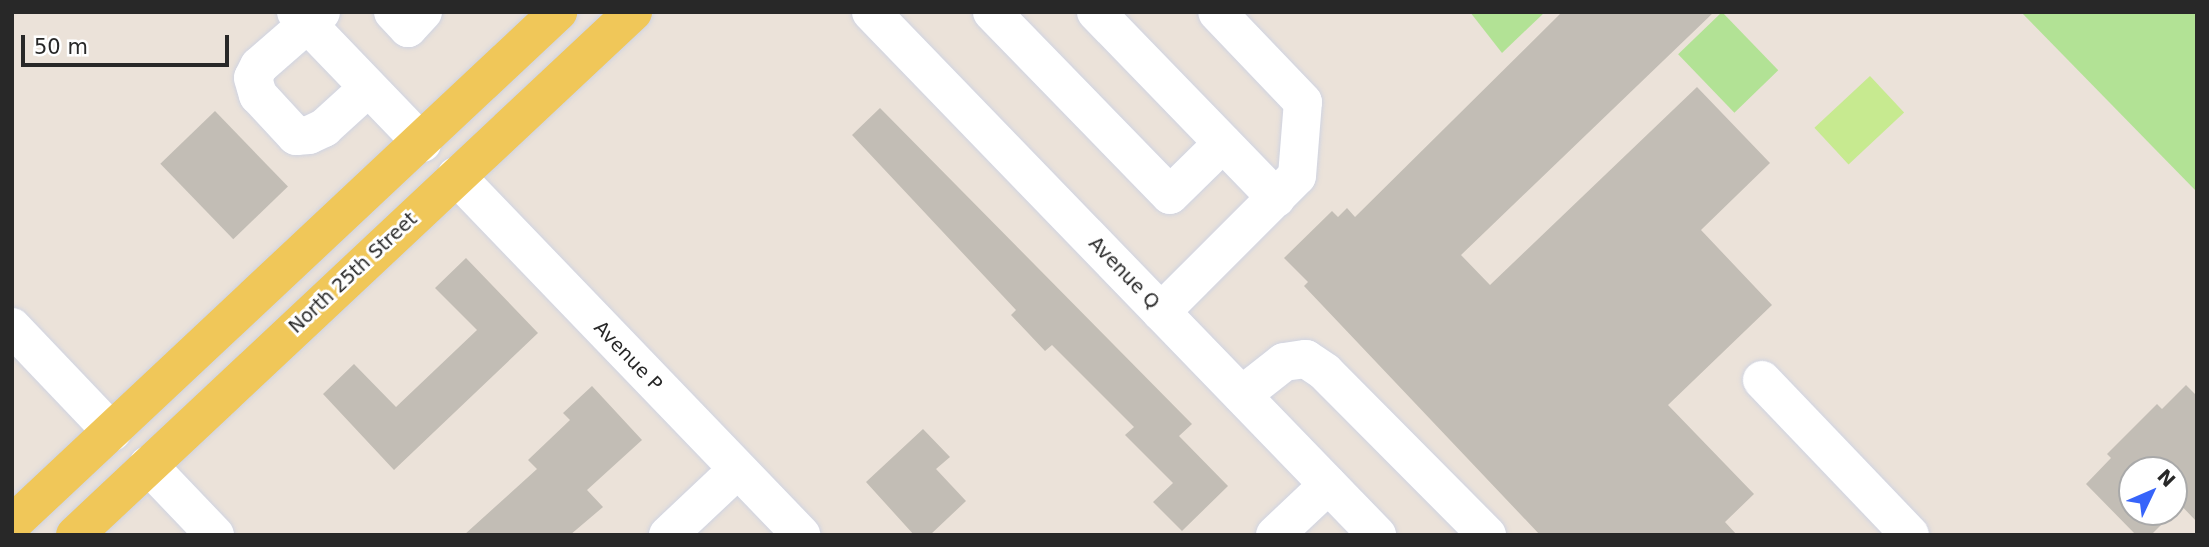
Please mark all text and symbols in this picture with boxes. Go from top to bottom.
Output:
scale bar [24,21,233,65]
text: 50 m [34,35,88,59]
street label: North 25th Street [284,208,422,338]
street label: Avenue Q [1084,232,1164,314]
street label: Avenue P [589,316,667,396]
north arrow [2118,456,2188,526]
text: N [2153,464,2180,491]

